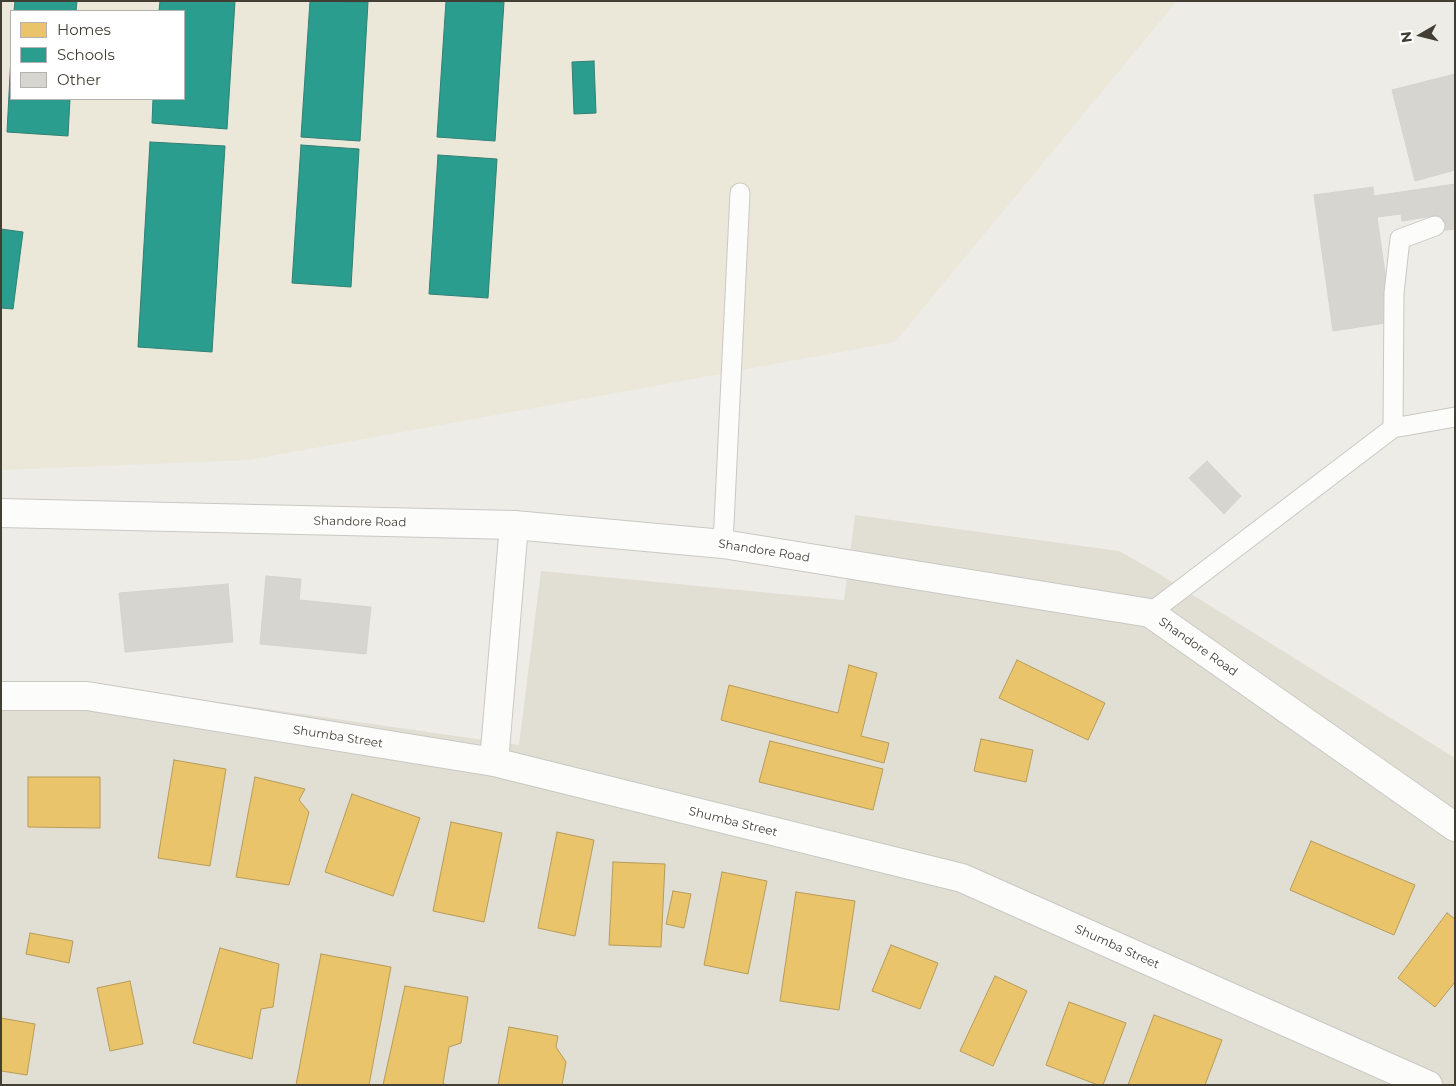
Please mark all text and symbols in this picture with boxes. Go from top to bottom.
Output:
legend [10,10,185,100]
north arrow [1396,10,1446,60]
text: Homes [57,20,111,39]
text: N [1396,30,1416,44]
text: Schools [57,45,115,64]
text: Other [57,70,101,89]
street label: Shandore Road [313,514,407,530]
street label: Shandore Road [717,537,811,565]
street label: Shandore Road [1156,614,1240,680]
street label: Shumba Street [292,723,384,751]
street label: Shumba Street [687,804,779,840]
street label: Shumba Street [1073,922,1161,972]

